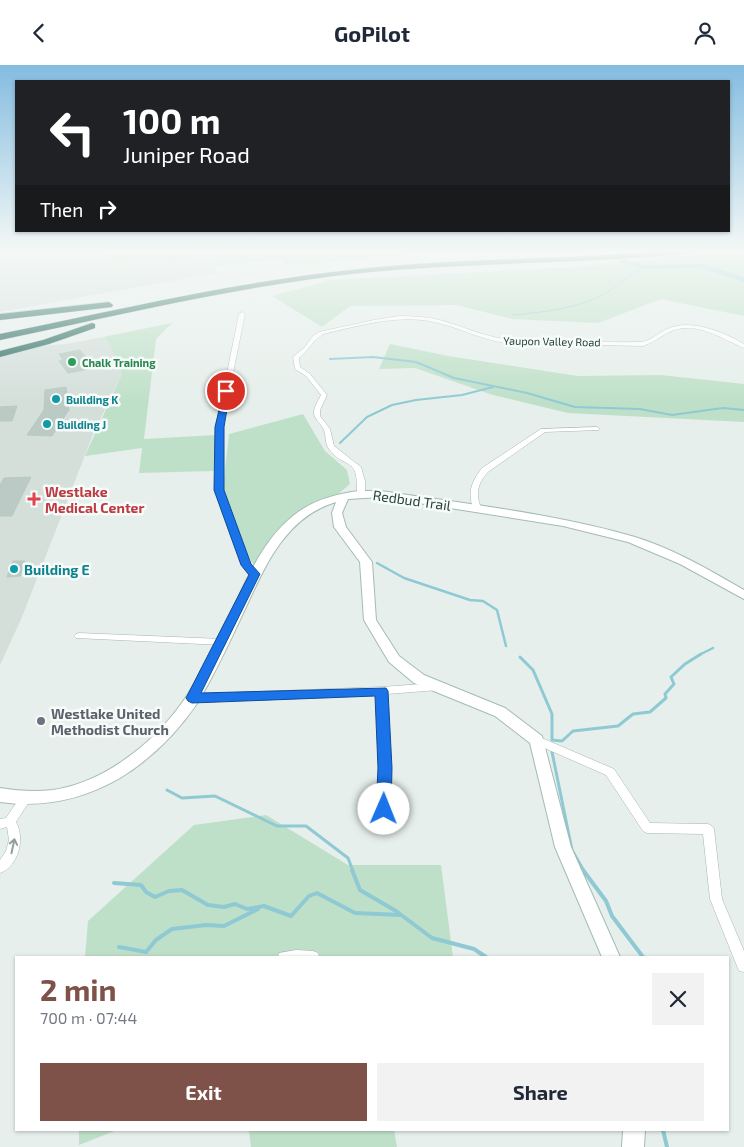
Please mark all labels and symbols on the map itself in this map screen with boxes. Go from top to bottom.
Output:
street label: Yaupon Valley Road [503,334,601,348]
marker: Chalk Training [66,356,78,368]
place label: Chalk Training [82,356,156,369]
pin [205,370,247,412]
marker: Building K [50,393,62,405]
place label: Building K [66,393,118,406]
marker: Building J [41,418,53,430]
place label: Building J [57,418,106,431]
place label: Westlake Medical Center [45,483,145,516]
street label: Redbud Trail [372,486,453,514]
marker: Westlake Medical Center [27,492,41,506]
place label: Building E [24,561,90,578]
marker: Building E [8,563,20,575]
place label: Westlake United Methodist Church [51,705,169,738]
marker: Westlake United Methodist Church [35,715,47,727]
position arrow [357,782,409,834]
one-way arrow [9,839,18,855]

